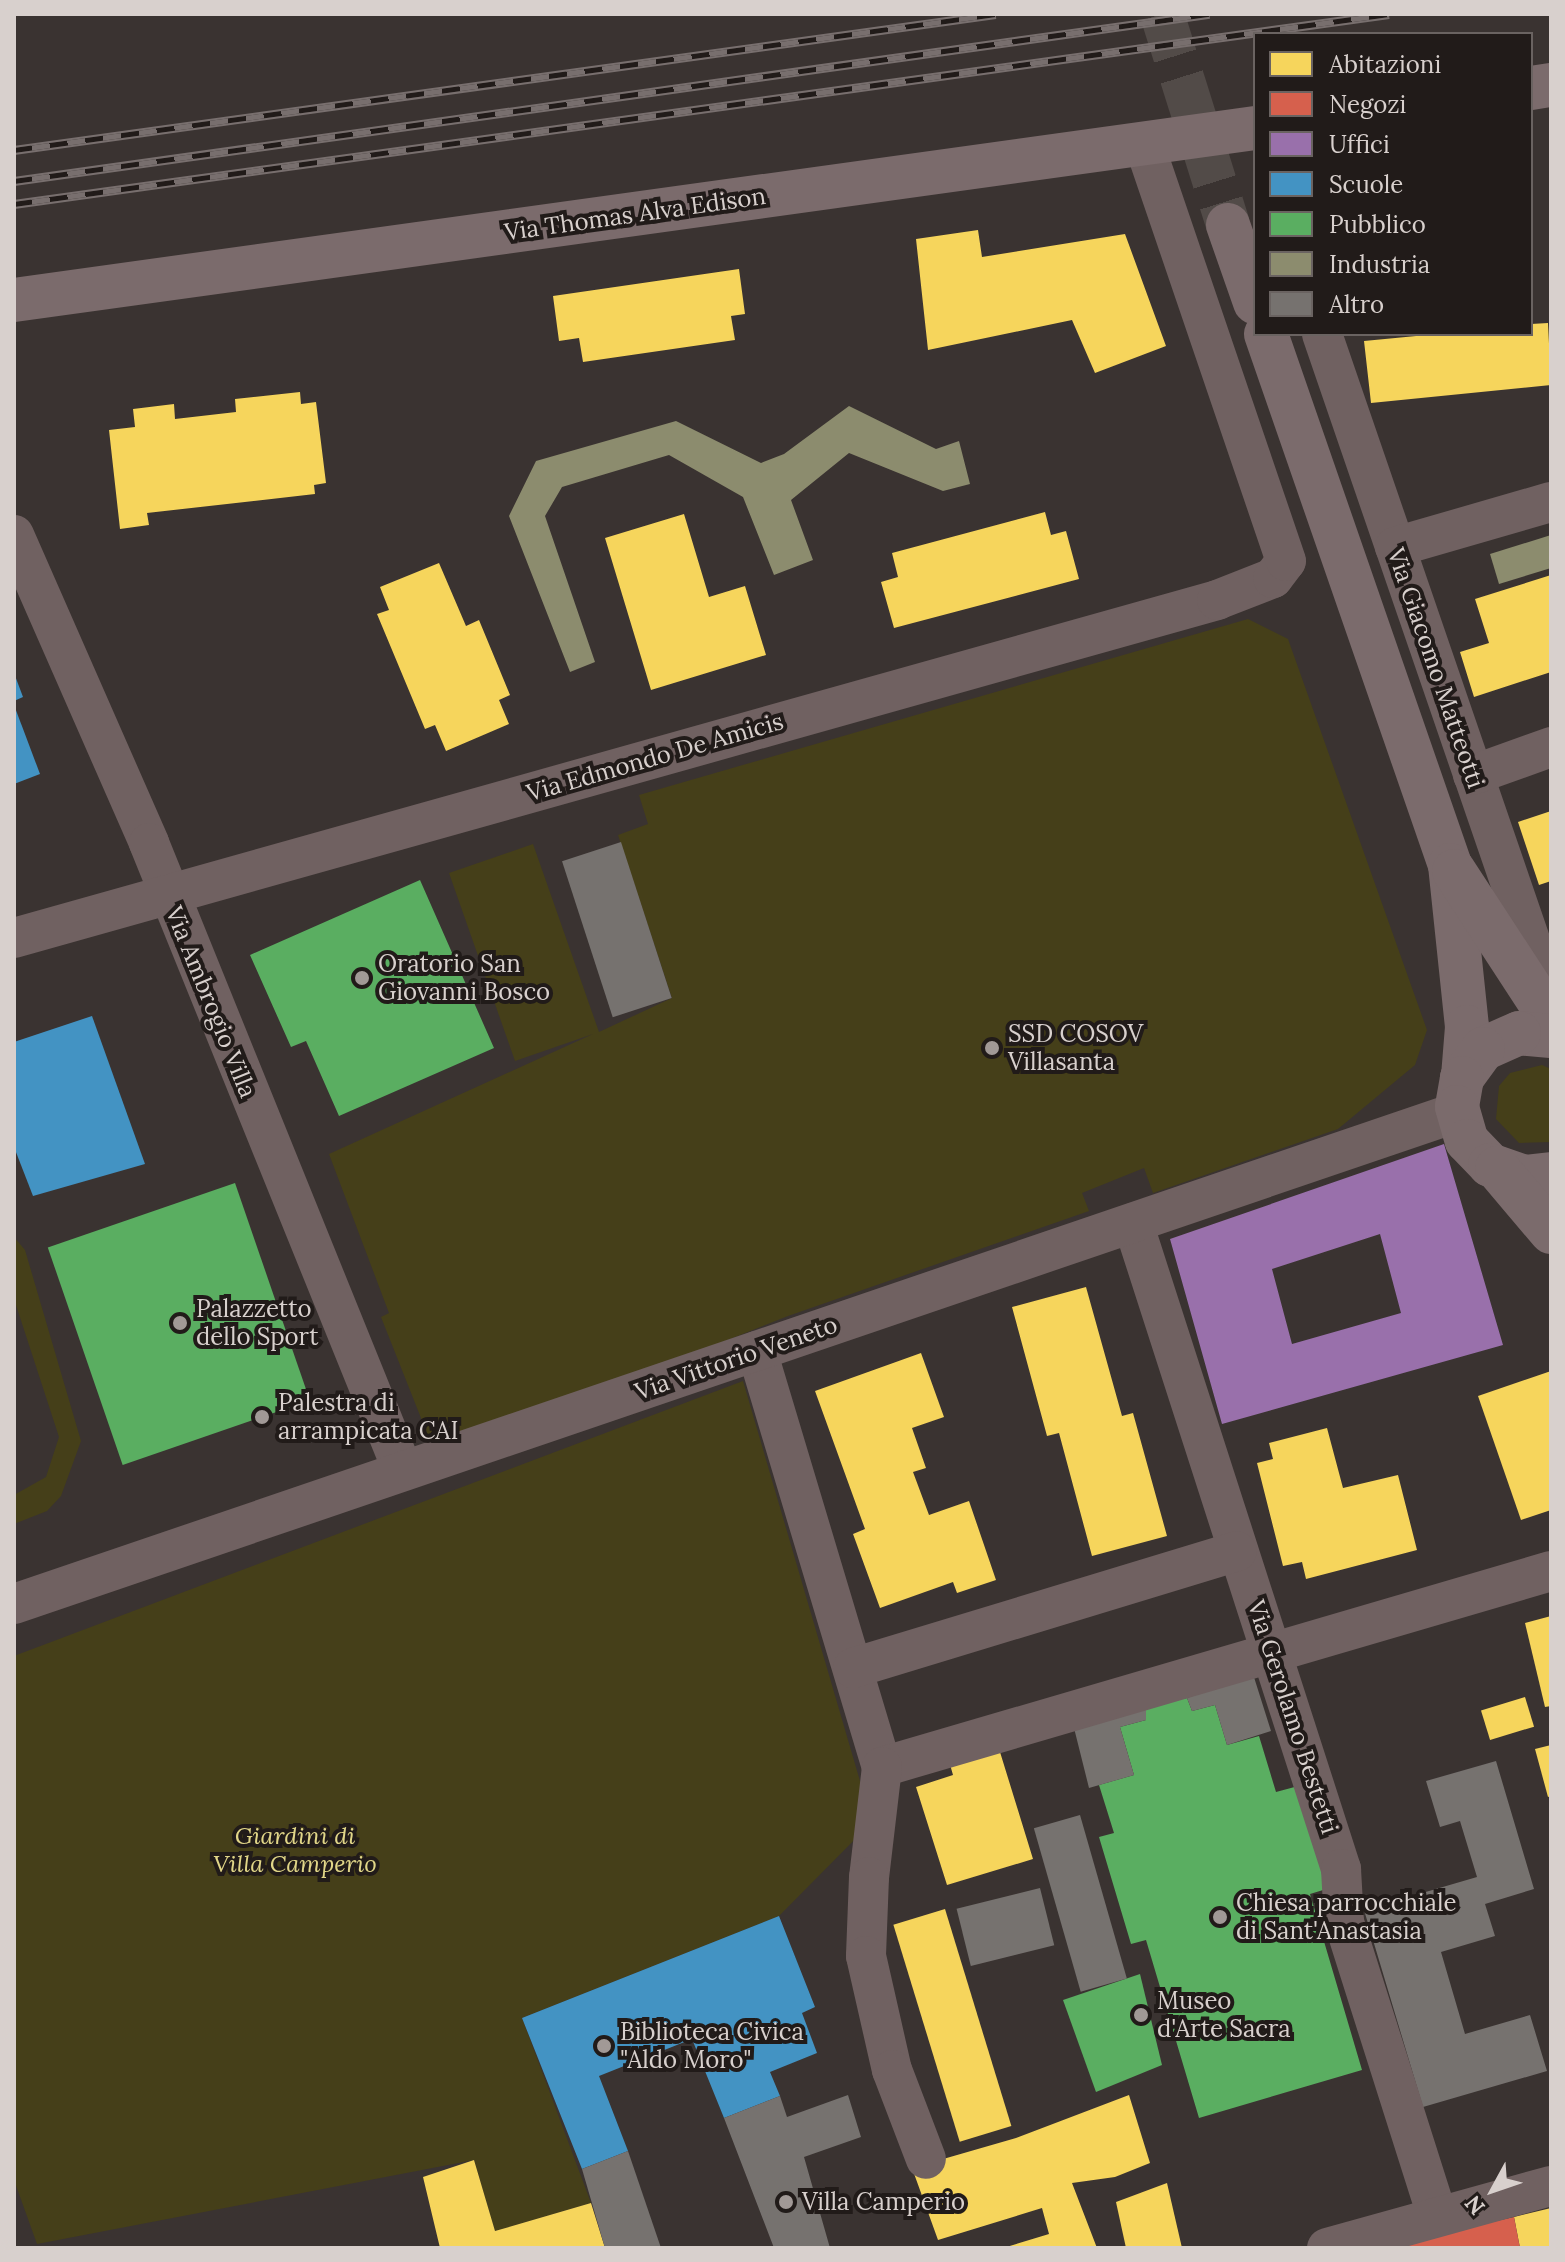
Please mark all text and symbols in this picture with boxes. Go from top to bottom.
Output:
legend [1253,32,1533,336]
text: Abitazioni [1329,49,1441,80]
text: Negozi [1329,89,1406,120]
text: Uffici [1329,129,1390,160]
text: Scuole [1329,169,1403,200]
street label: Via Thomas Alva Edison [502,181,768,247]
text: Pubblico [1329,209,1426,240]
text: Industria [1329,249,1430,280]
text: Altro [1329,289,1384,320]
street label: Via Giacomo Matteotti [1381,544,1491,792]
street label: Via Edmondo De Amicis [523,707,787,807]
street label: Via Ambrogio Villa [159,902,263,1102]
place label: Oratorio San Giovanni Bosco [378,950,550,1006]
marker: Oratorio San Giovanni Bosco [353,969,371,987]
place label: SSD COSOV Villasanta [1008,1020,1143,1076]
marker: SSD COSOV Villasanta [983,1039,1001,1057]
place label: Palazzetto dello Sport [196,1295,318,1351]
street label: Via Vittorio Veneto [631,1310,841,1406]
marker: Palazzetto dello Sport [171,1314,189,1332]
place label: Palestra di arrampicata CAI [278,1389,458,1445]
marker: Palestra di arrampicata CAI [253,1408,271,1426]
street label: Via Gerolamo Bestetti [1242,1597,1344,1837]
park label: Giardini di Villa Camperio [213,1822,377,1878]
place label: Chiesa parrocchiale di Sant'Anastasia [1236,1889,1457,1945]
marker: Chiesa parrocchiale di Sant'Anastasia [1211,1908,1229,1926]
place label: Museo d'Arte Sacra [1157,1987,1291,2043]
marker: Museo d'Arte Sacra [1132,2006,1150,2024]
place label: Biblioteca Civica "Aldo Moro" [620,2018,804,2074]
marker: Biblioteca Civica "Aldo Moro" [595,2037,613,2055]
north arrow [1453,2150,1533,2230]
place label: Villa Camperio [802,2188,965,2216]
text: N [1458,2190,1491,2221]
marker: Villa Camperio [777,2193,795,2211]

